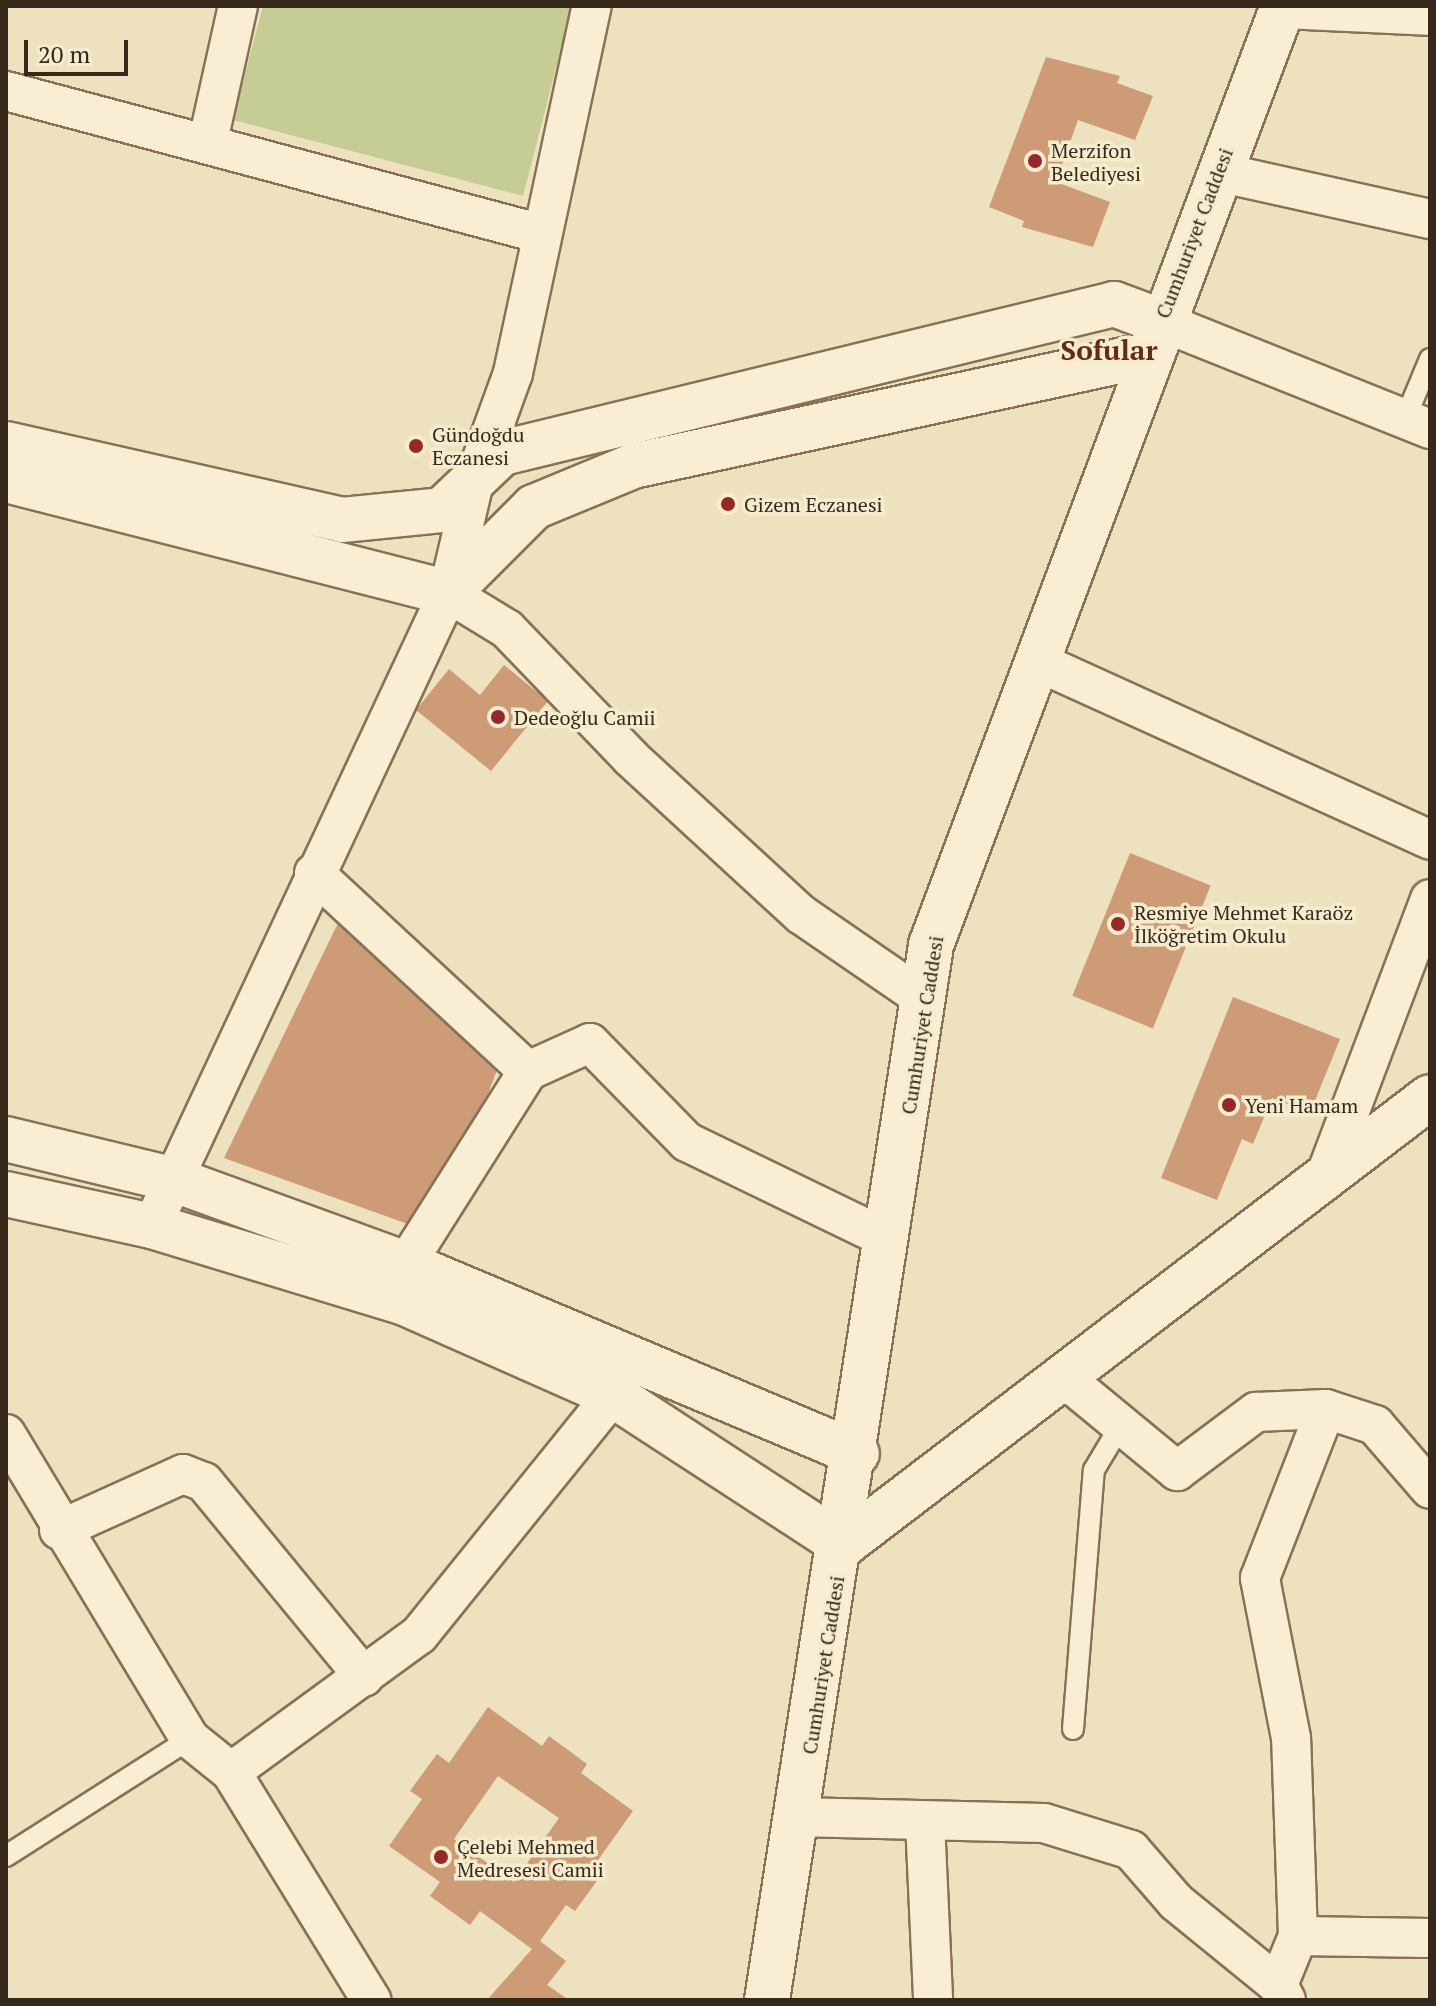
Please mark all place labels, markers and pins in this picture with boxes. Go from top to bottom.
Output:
place label: Merzifon Belediyesi [1051,138,1141,185]
marker: Merzifon Belediyesi [1026,152,1044,170]
place label: Gündoğdu Eczanesi [432,422,524,469]
marker: Gündoğdu Eczanesi [407,437,425,455]
place label: Gizem Eczanesi [744,492,883,516]
marker: Gizem Eczanesi [719,495,737,513]
place label: Dedeoğlu Camii [514,705,656,729]
marker: Dedeoğlu Camii [489,708,507,726]
place label: Resmiye Mehmet Karaöz İlköğretim Okulu [1134,900,1353,947]
marker: Resmiye Mehmet Karaöz İlköğretim Okulu [1109,915,1127,933]
place label: Yeni Hamam [1245,1093,1358,1117]
marker: Yeni Hamam [1220,1096,1238,1114]
place label: Çelebi Mehmed Medresesi Camii [457,1834,604,1881]
marker: Çelebi Mehmed Medresesi Camii [432,1848,450,1866]

